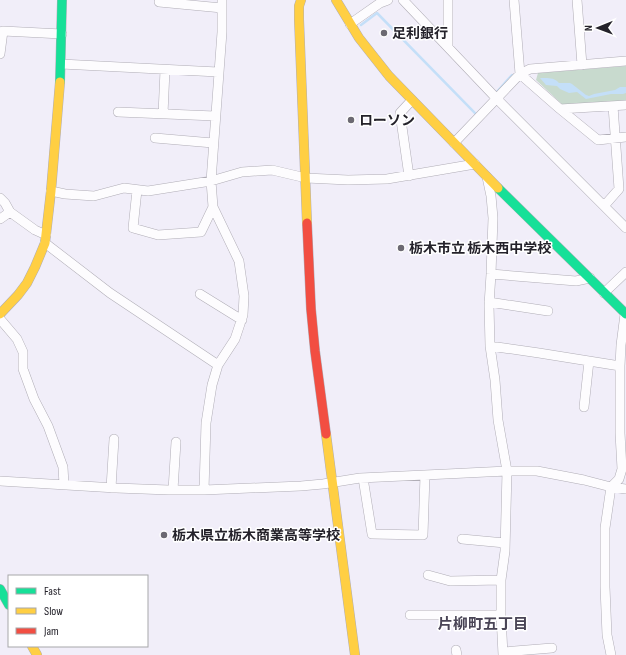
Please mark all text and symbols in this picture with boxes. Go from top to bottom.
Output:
north arrow [578,8,618,48]
place label: 足利銀行 [392,25,448,42]
text: N [582,25,595,31]
marker: 足利銀行 [379,28,389,38]
place label: ローソン [359,112,415,129]
marker: ローソン [346,115,356,125]
place label: 栃木市立 栃木西中学校 [409,240,551,257]
marker: 栃木市立 栃木西中学校 [396,243,406,253]
place label: 栃木県立栃木商業高等学校 [172,527,340,544]
marker: 栃木県立栃木商業高等学校 [159,530,169,540]
legend [8,575,148,647]
text: Fast [44,584,61,599]
text: Slow [44,604,63,619]
district label: 片柳町五丁目 [438,615,528,634]
text: Jam [43,624,59,639]

